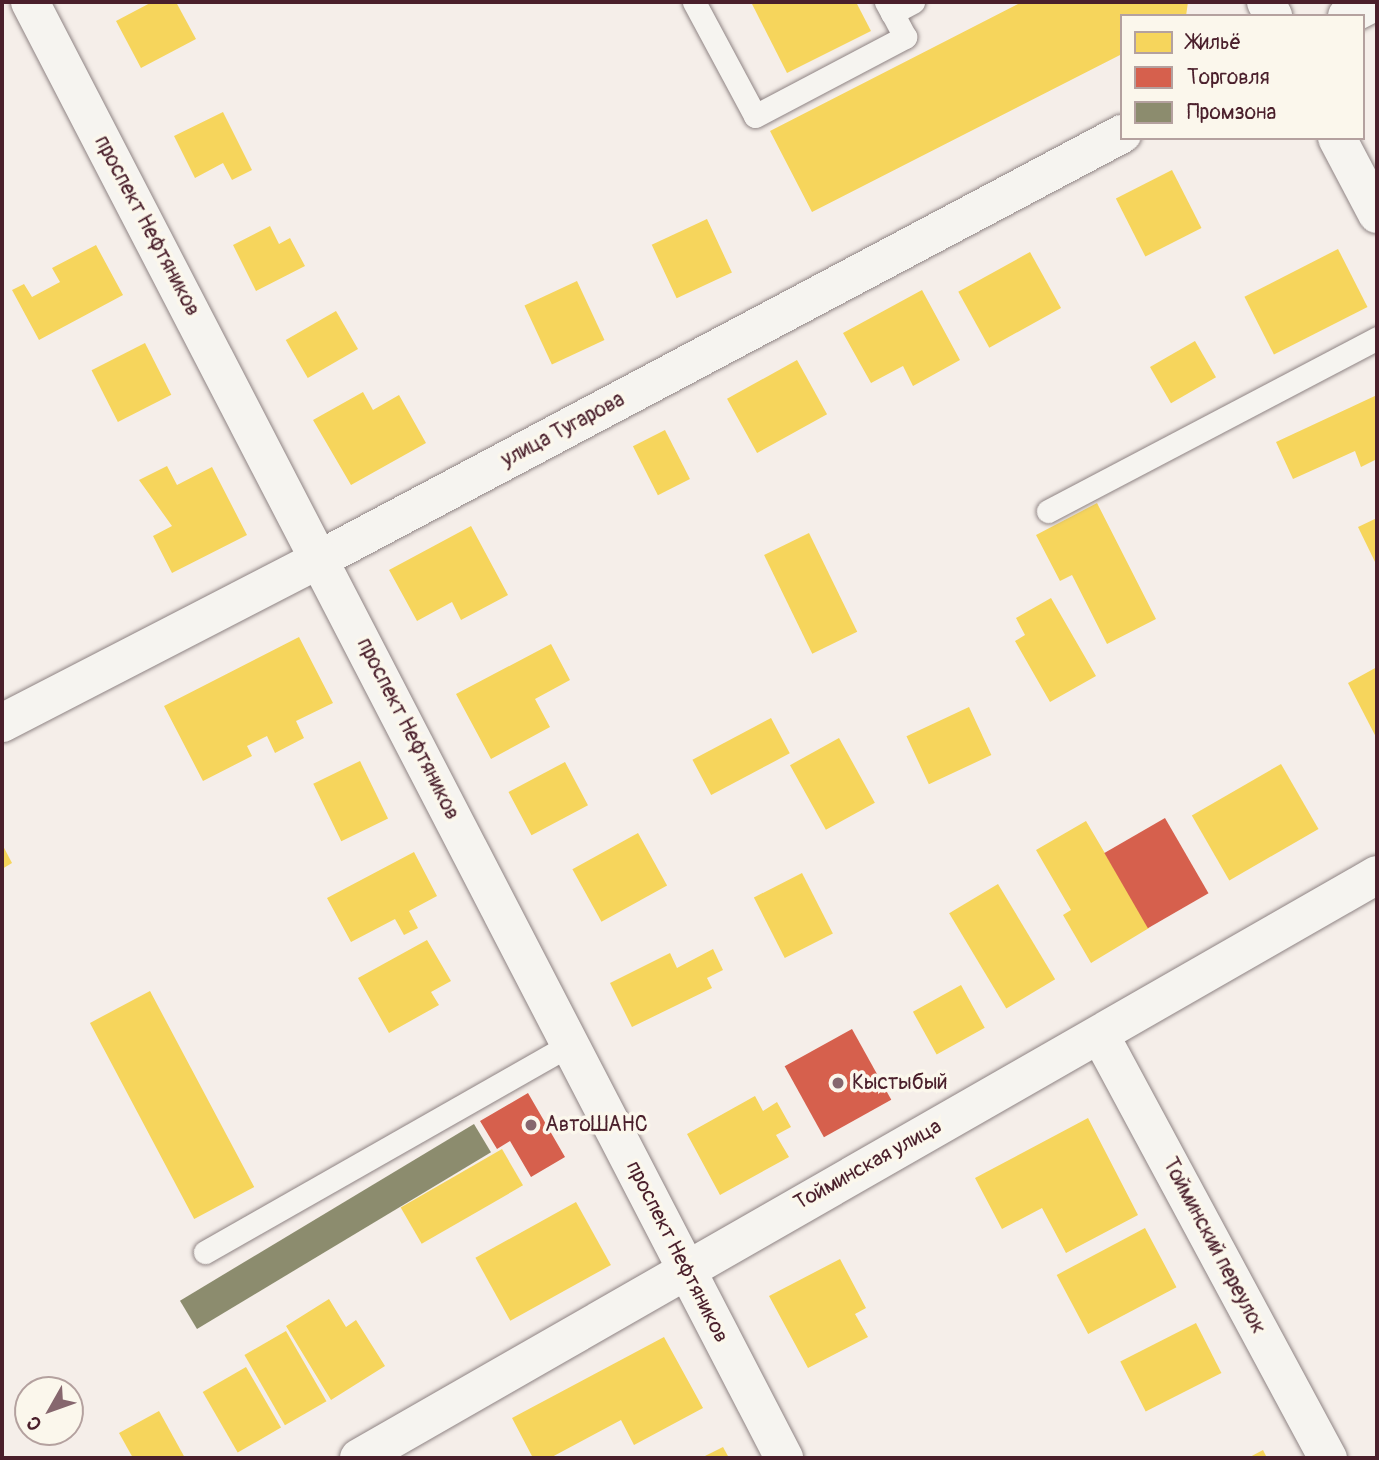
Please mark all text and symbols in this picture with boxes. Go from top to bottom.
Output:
legend [1120,14,1365,140]
text: Жильё [1187,29,1241,56]
text: Торговля [1187,64,1270,91]
text: Промзона [1187,99,1276,126]
street label: проспект Нефтяников [89,132,205,320]
street label: улица Тугарова [497,387,629,473]
street label: проспект Нефтяников [351,634,465,824]
place label: Кыстыбый [852,1070,947,1096]
marker: Кыстыбый [830,1075,846,1091]
place label: АвтоШАНС [545,1112,648,1138]
street label: Тойминская улица [790,1114,946,1216]
marker: АвтоШАНС [523,1117,539,1133]
street label: Тойминский переулок [1157,1154,1271,1338]
street label: проспект Нефтяников [620,1157,734,1347]
north arrow [14,1376,84,1446]
text: С [21,1411,47,1435]

